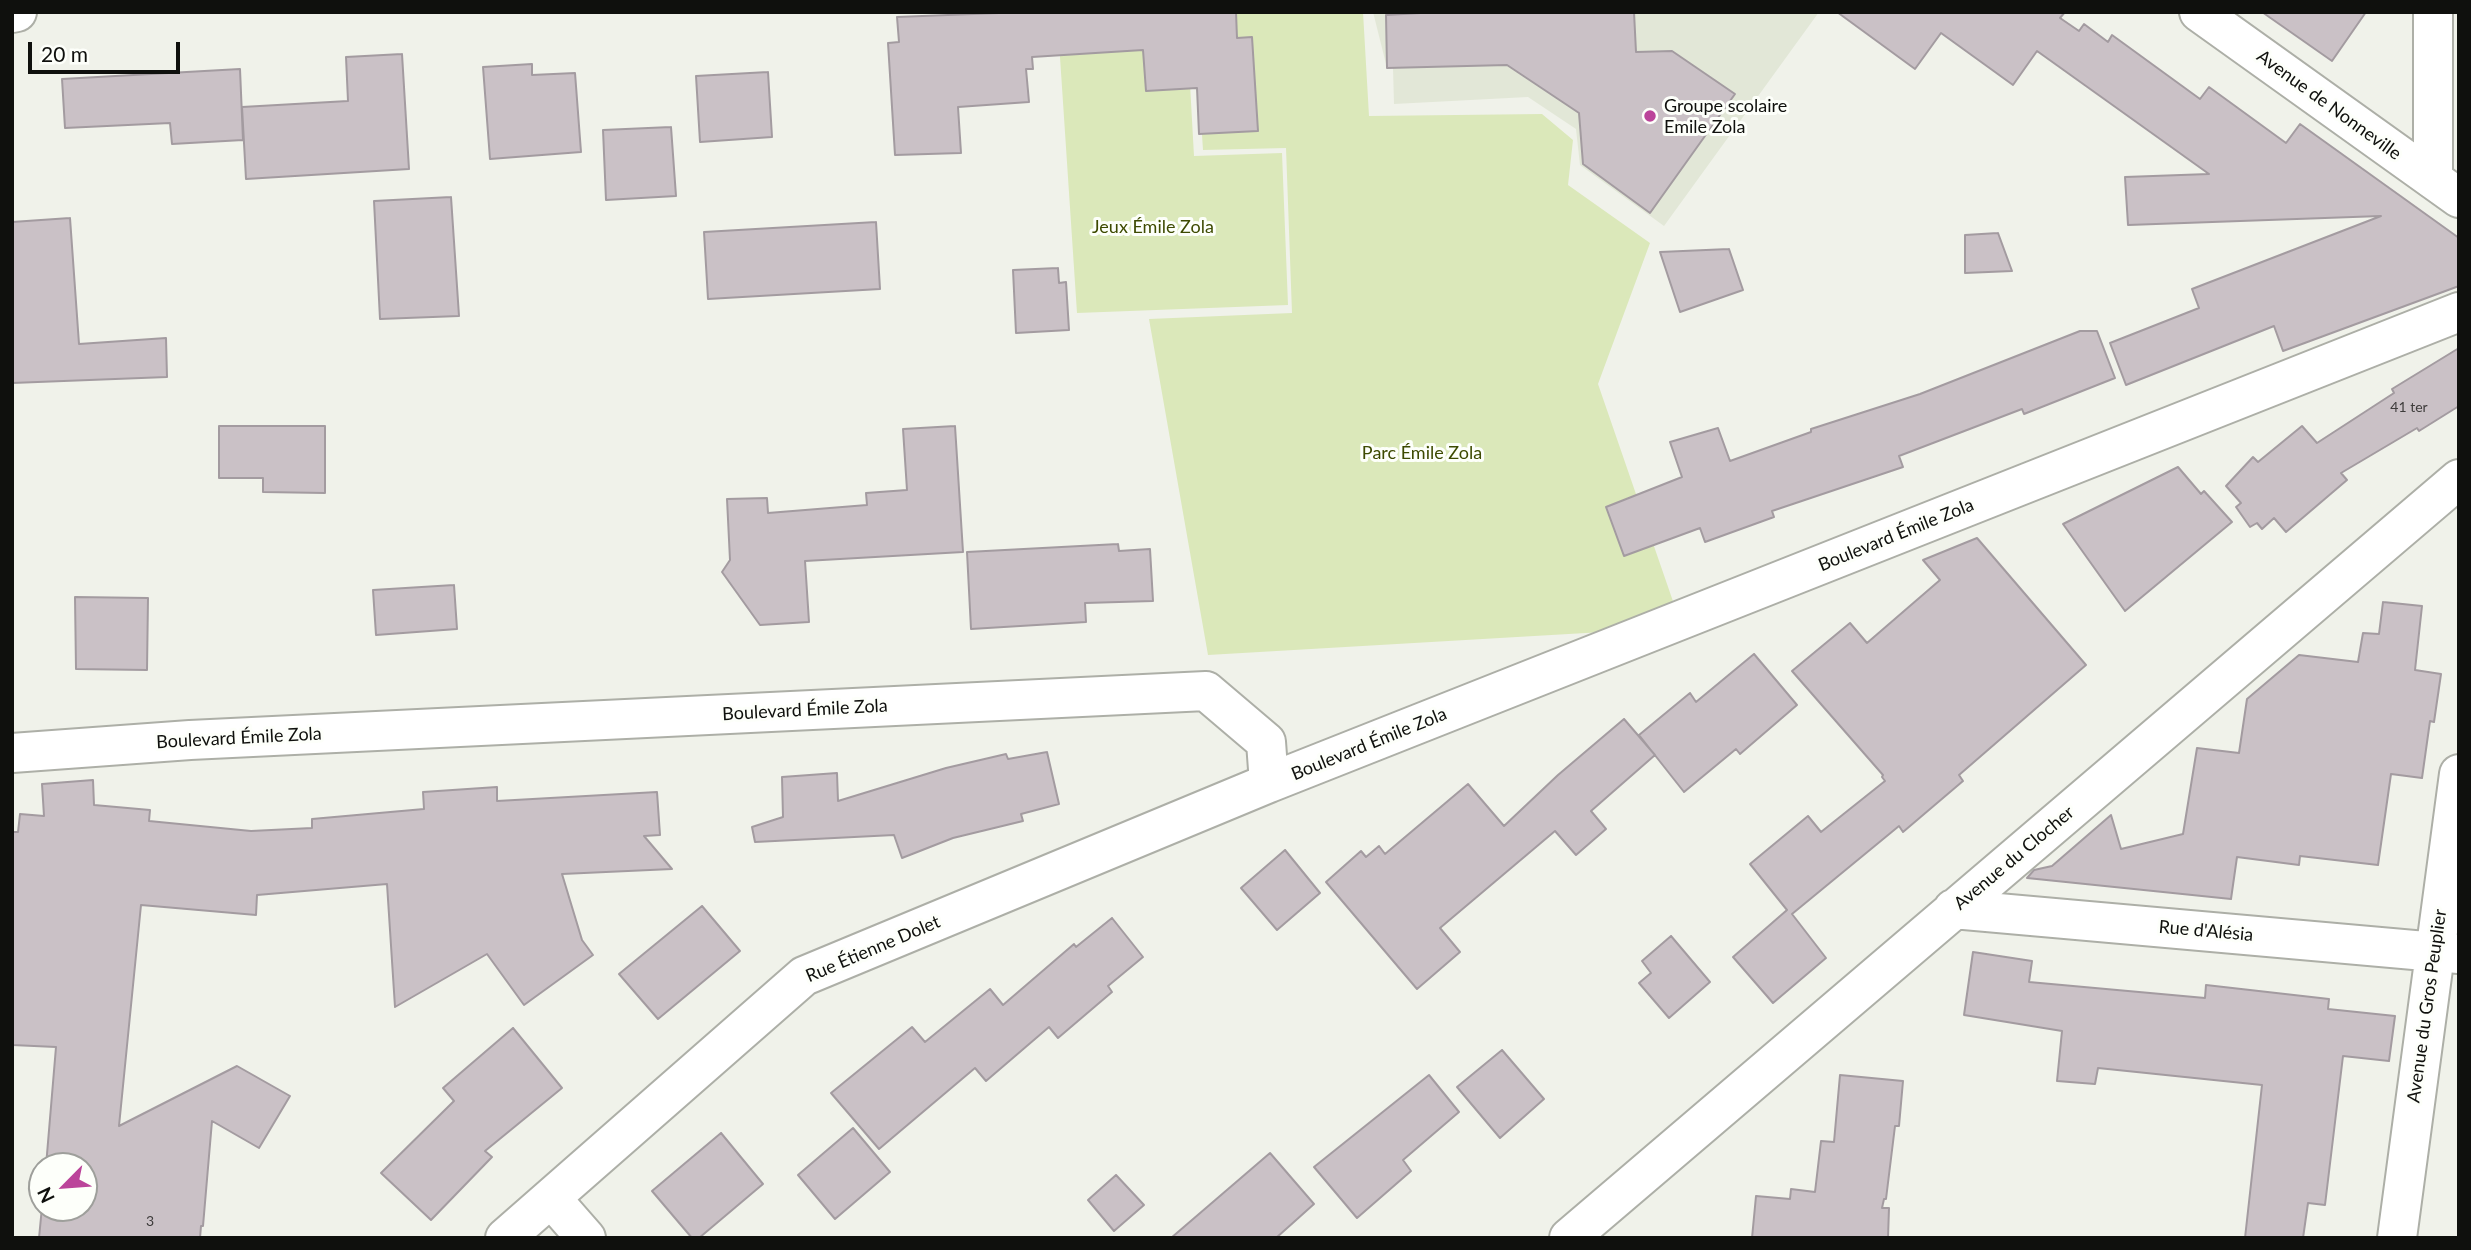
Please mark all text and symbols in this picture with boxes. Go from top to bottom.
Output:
scale bar [32,28,184,72]
text: 20 m [41,41,88,66]
street label: Avenue de Nonneville [2253,45,2405,165]
place label: Groupe scolaire Emile Zola [1664,95,1787,138]
marker: Groupe scolaire Emile Zola [1642,108,1658,124]
park label: Jeux Émile Zola [1092,216,1214,238]
house number: 41 ter [2390,399,2428,415]
park label: Parc Émile Zola [1362,442,1482,464]
street label: Boulevard Émile Zola [1815,494,1977,576]
street label: Boulevard Émile Zola [722,695,888,725]
street label: Boulevard Émile Zola [1288,703,1450,785]
street label: Boulevard Émile Zola [156,723,322,753]
street label: Avenue du Clocher [1950,801,2078,915]
street label: Avenue du Gros Peuplier [2403,908,2451,1104]
street label: Rue Étienne Dolet [803,911,943,987]
street label: Rue d'Alésia [2158,916,2254,946]
north arrow [28,1152,98,1222]
text: N [32,1184,59,1207]
house number: 3 [146,1213,154,1229]

